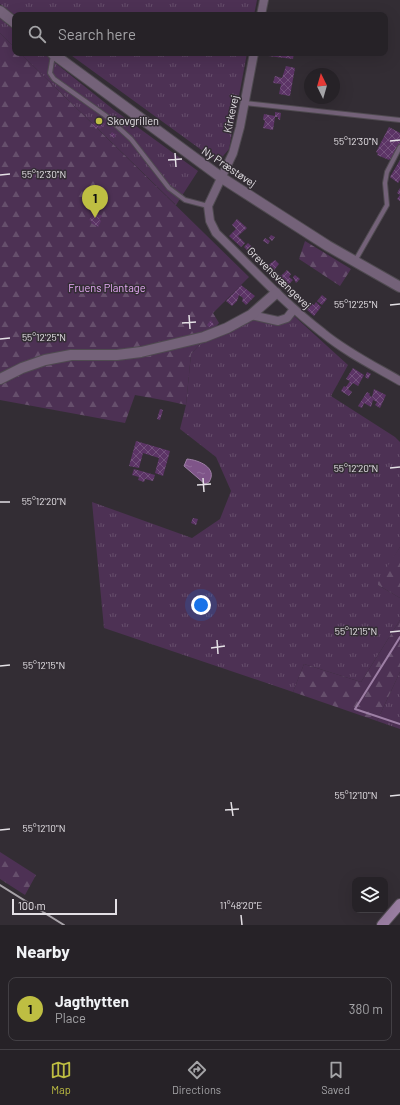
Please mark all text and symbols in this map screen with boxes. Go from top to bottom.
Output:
search box [12,12,388,56]
icon: search [26,23,48,45]
text: Search here [58,25,136,43]
north arrow [304,68,340,104]
street label: Kirkevej [220,94,241,134]
place label: Skovgrillen [107,114,159,127]
marker: Skovgrillen [94,116,104,126]
text: 55°12'30"N [334,135,378,147]
street label: Ny Præstøvej [200,144,259,189]
text: 55°12'30"N [22,168,66,180]
pin: 1 [82,185,108,218]
street label: Grevensvængevej [245,244,314,311]
park label: Fruens Plantage [68,281,146,294]
text: 55°12'25"N [334,298,378,310]
text: 55°12'25"N [22,331,66,343]
text: 55°12'20"N [334,462,378,474]
text: 55°12'20"N [22,495,66,507]
your location [191,595,211,615]
text: 55°12'15"N [335,625,377,637]
text: 55°12'15"N [23,659,65,671]
text: 55°12'10"N [335,789,377,801]
text: 55°12'10"N [23,822,65,834]
map controls [352,877,388,913]
button: layers [352,877,388,913]
scale bar [12,897,117,916]
text: 100 m [18,899,46,912]
text: 11°48'20"E [220,899,262,911]
text: Nearby [16,941,70,961]
text: Jagthytten [55,992,129,1010]
text: 1 [28,1001,32,1017]
text: 380 m [349,1001,383,1017]
text: Place [55,1010,86,1026]
tab: Map [50,1059,72,1096]
tab: Directions [172,1059,221,1096]
tab: Saved [321,1059,350,1096]

